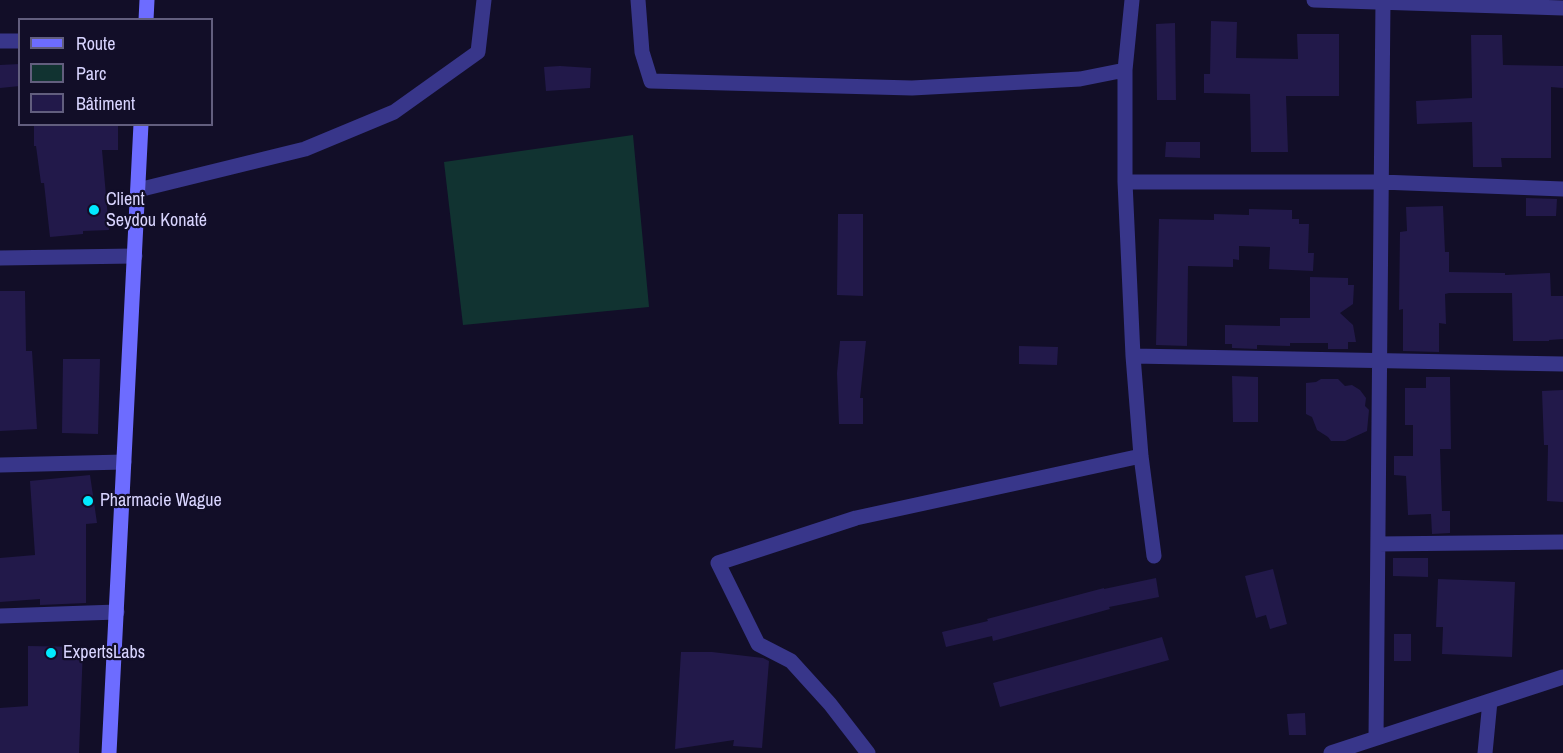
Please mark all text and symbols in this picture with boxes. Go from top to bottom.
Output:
legend [18,18,213,126]
text: Route [76,31,115,56]
text: Parc [76,61,106,86]
text: Bâtiment [76,91,135,116]
place label: Client Seydou Konaté [106,189,207,232]
marker: Client Seydou Konaté [87,203,101,217]
place label: Pharmacie Wague [100,490,222,512]
marker: Pharmacie Wague [81,494,95,508]
place label: ExpertsLabs [63,642,145,664]
marker: ExpertsLabs [44,646,58,660]

